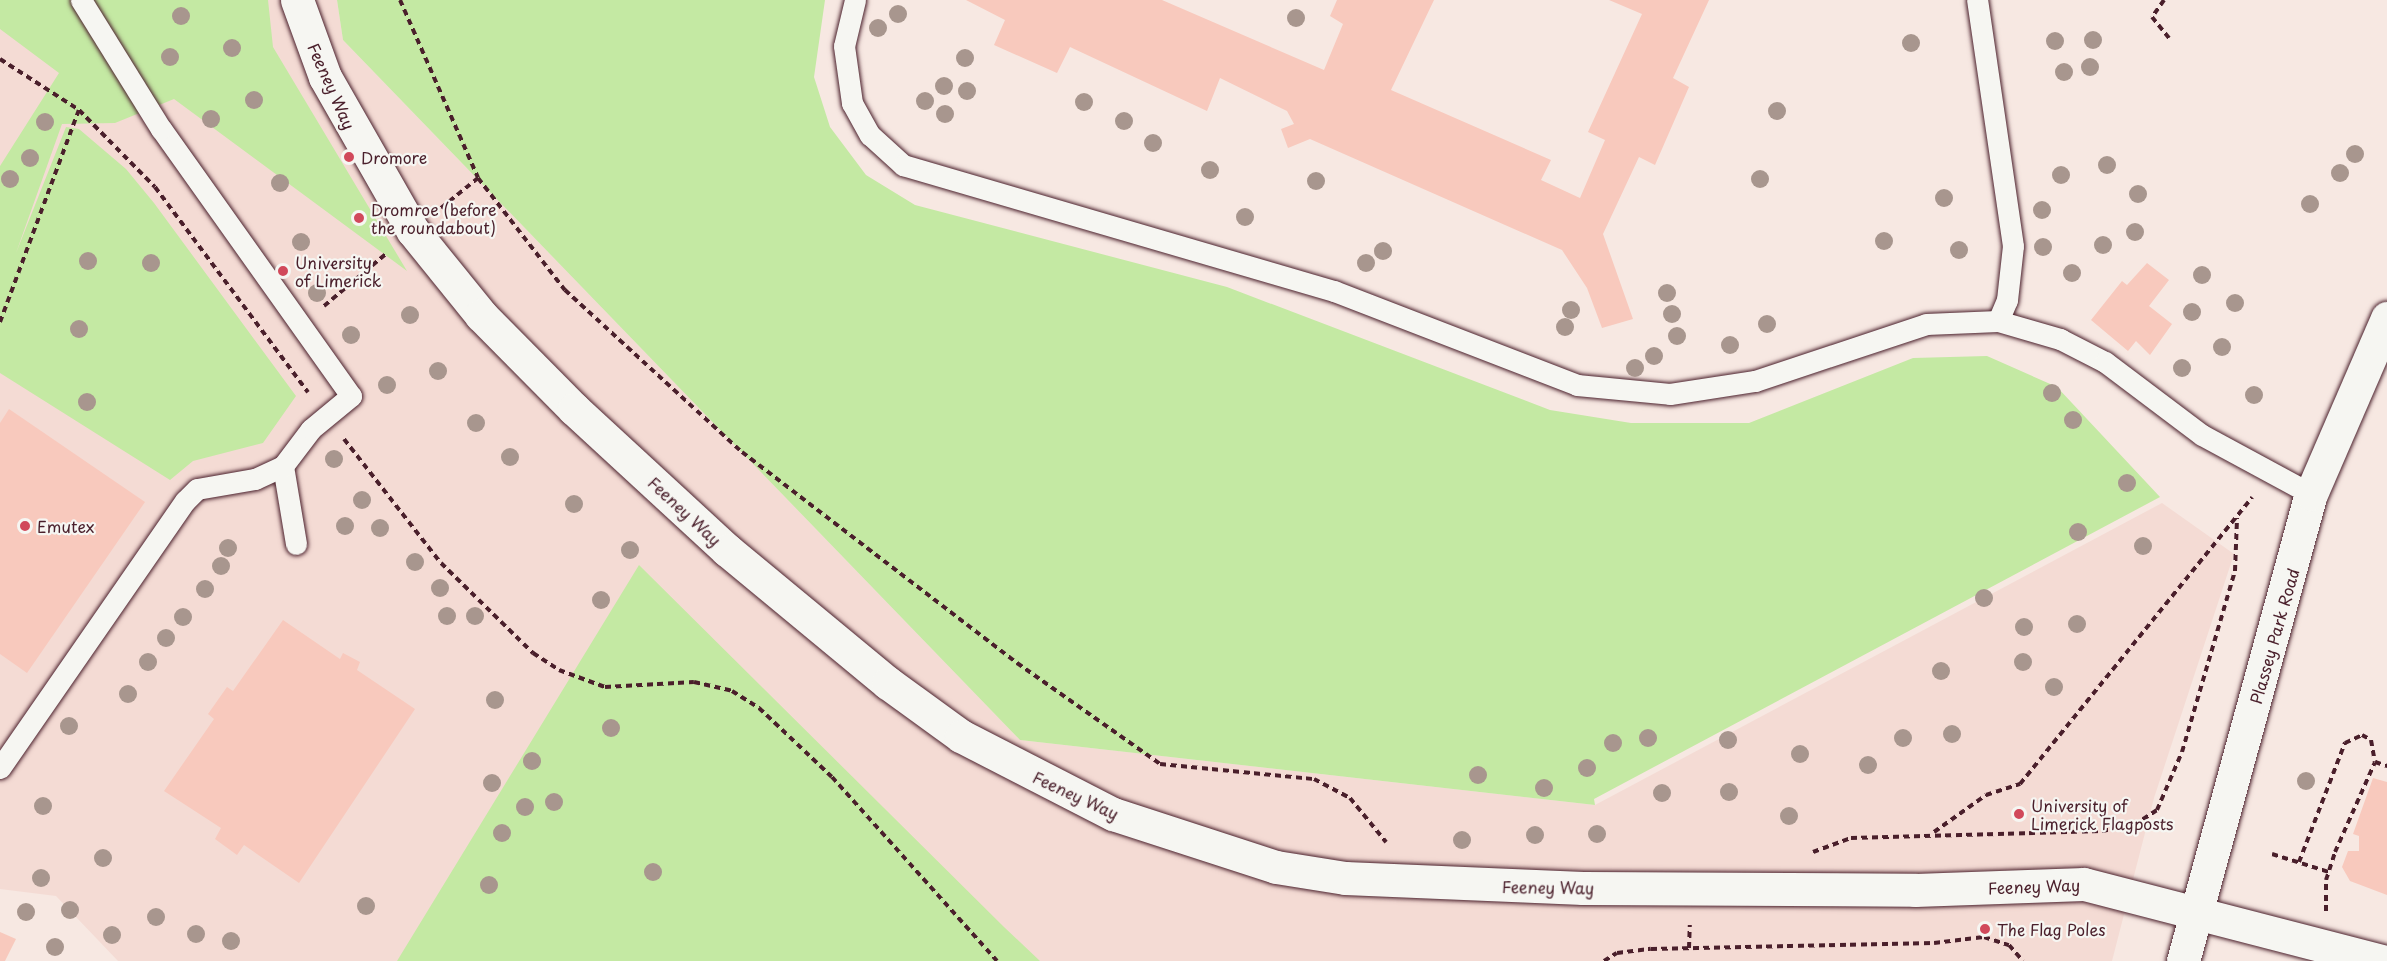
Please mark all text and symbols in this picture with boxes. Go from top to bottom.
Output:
street label: Feeney Way [304,40,360,132]
place label: Dromore [361,147,427,167]
marker: Dromore [342,150,356,164]
place label: Dromroe (before the roundabout) [371,199,497,237]
marker: Dromroe (before the roundabout) [352,211,366,225]
place label: University of Limerick [295,252,381,290]
marker: University of Limerick [276,264,290,278]
street label: Feeney Way [644,472,726,550]
place label: Emutex [37,516,94,536]
marker: Emutex [18,519,32,533]
street label: Plassey Park Road [2245,565,2303,707]
street label: Feeney Way [1030,767,1122,823]
place label: University of Limerick Flagposts [2031,795,2174,833]
marker: University of Limerick Flagposts [2012,807,2026,821]
street label: Feeney Way [1987,875,2081,897]
street label: Feeney Way [1501,877,1595,897]
place label: The Flag Poles [1997,919,2108,939]
marker: The Flag Poles [1978,922,1992,936]

